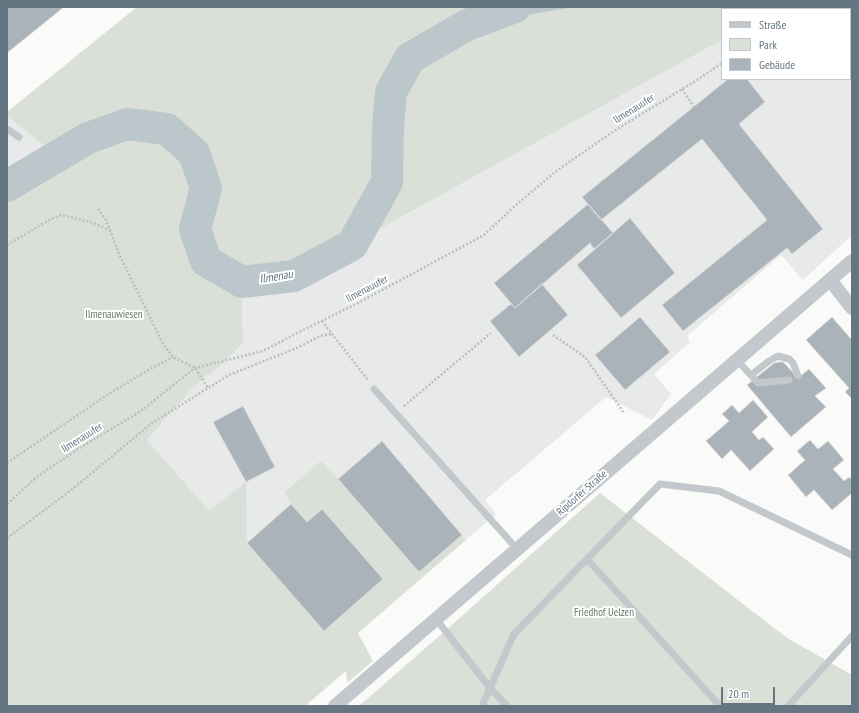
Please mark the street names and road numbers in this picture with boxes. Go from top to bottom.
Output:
street label: Ilmenauufer [611,91,657,127]
street label: Ilmenauufer [344,272,390,306]
street label: Ilmenauufer [59,420,105,456]
street label: Ripdorfer Straße [554,467,610,519]

